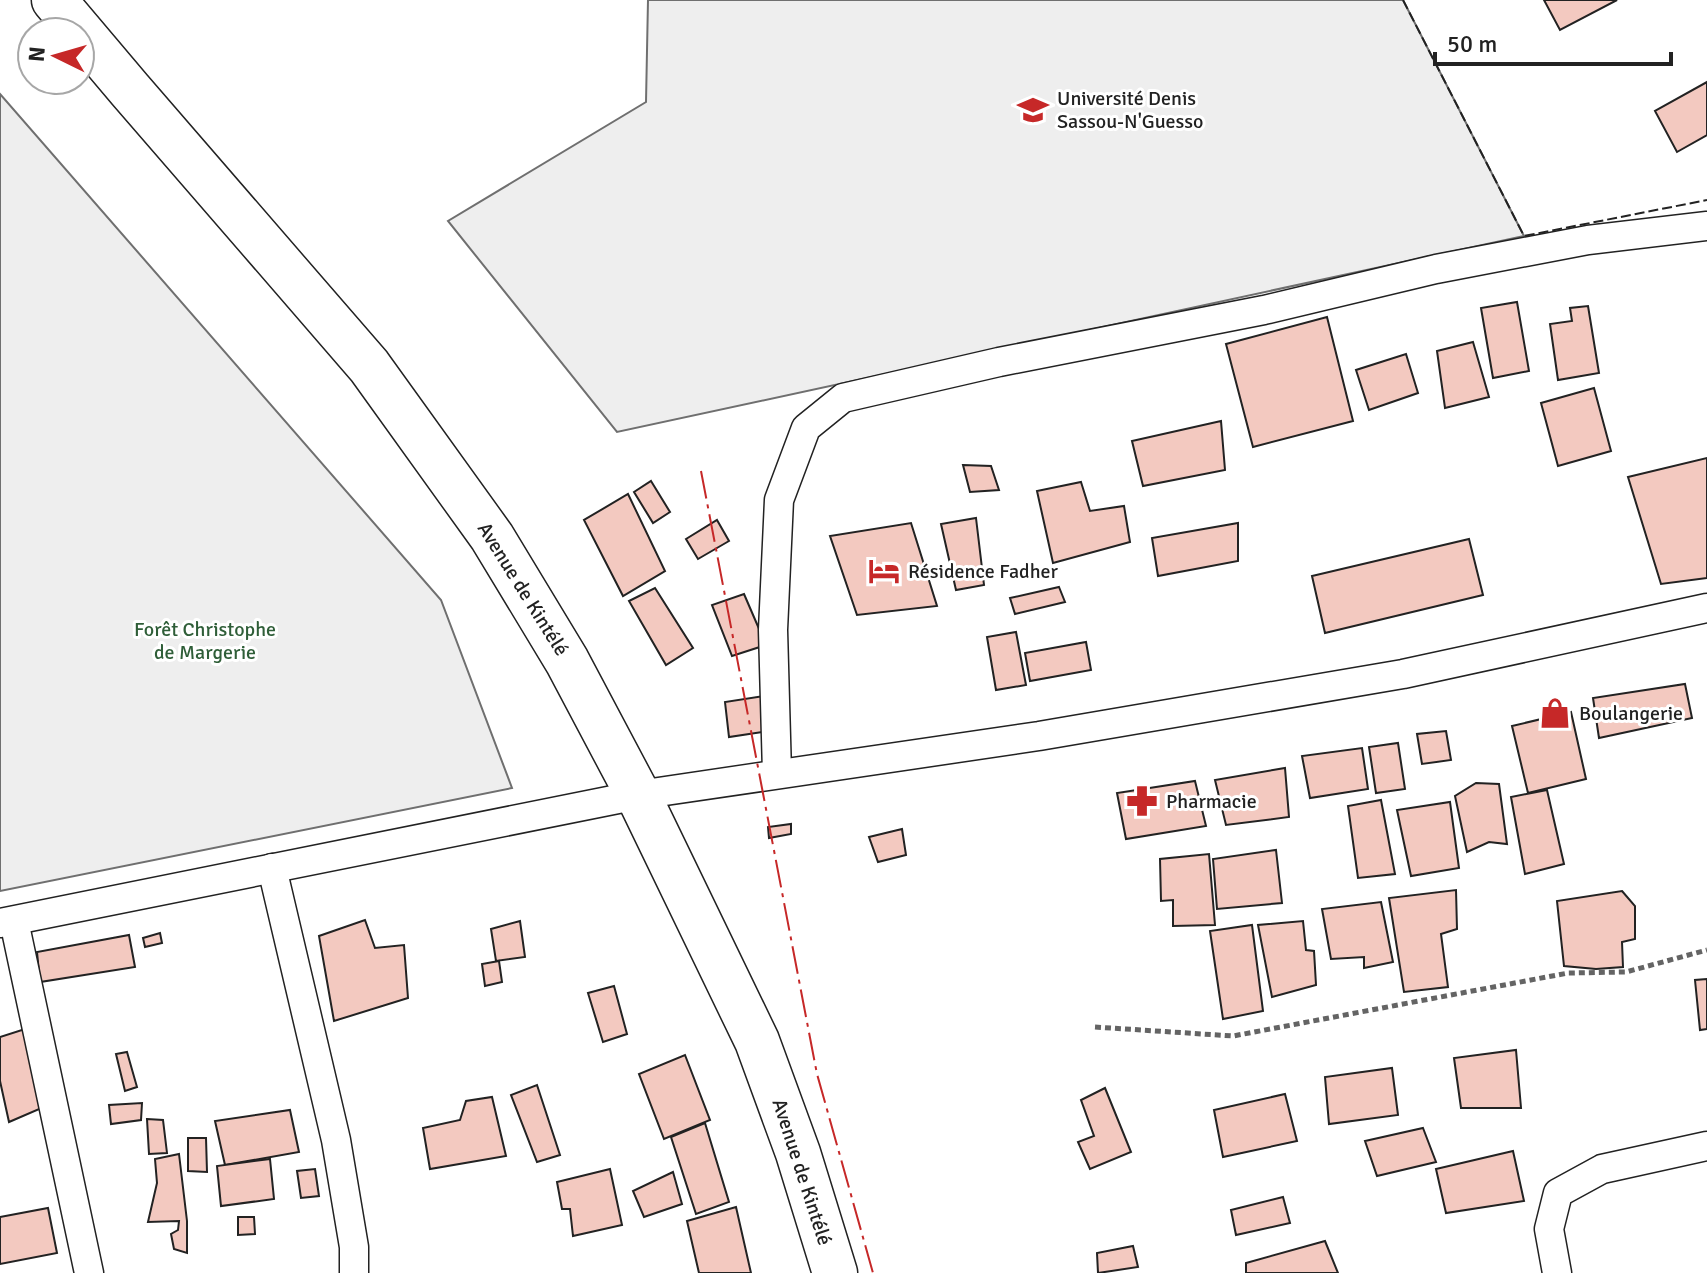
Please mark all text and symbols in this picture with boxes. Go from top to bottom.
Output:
north arrow [16,16,96,96]
scale bar [1435,16,1671,66]
text: 50 m [1447,29,1497,59]
text: N [22,45,51,63]
place label: Université Denis Sassou-N'Guesso [1057,86,1203,134]
school or university icon: Université Denis Sassou-N'Guesso [1016,93,1050,127]
street label: Avenue de Kintélé [472,518,574,660]
hotel icon: Résidence Fadher [867,554,901,588]
place label: Résidence Fadher [908,559,1059,584]
park label: Forêt Christophe de Margerie [134,617,276,665]
shop icon: Boulangerie [1538,696,1572,730]
place label: Boulangerie [1579,701,1683,726]
pharmacy icon: Pharmacie [1125,784,1159,818]
place label: Pharmacie [1166,789,1257,814]
street label: Avenue de Kintélé [767,1096,837,1248]

